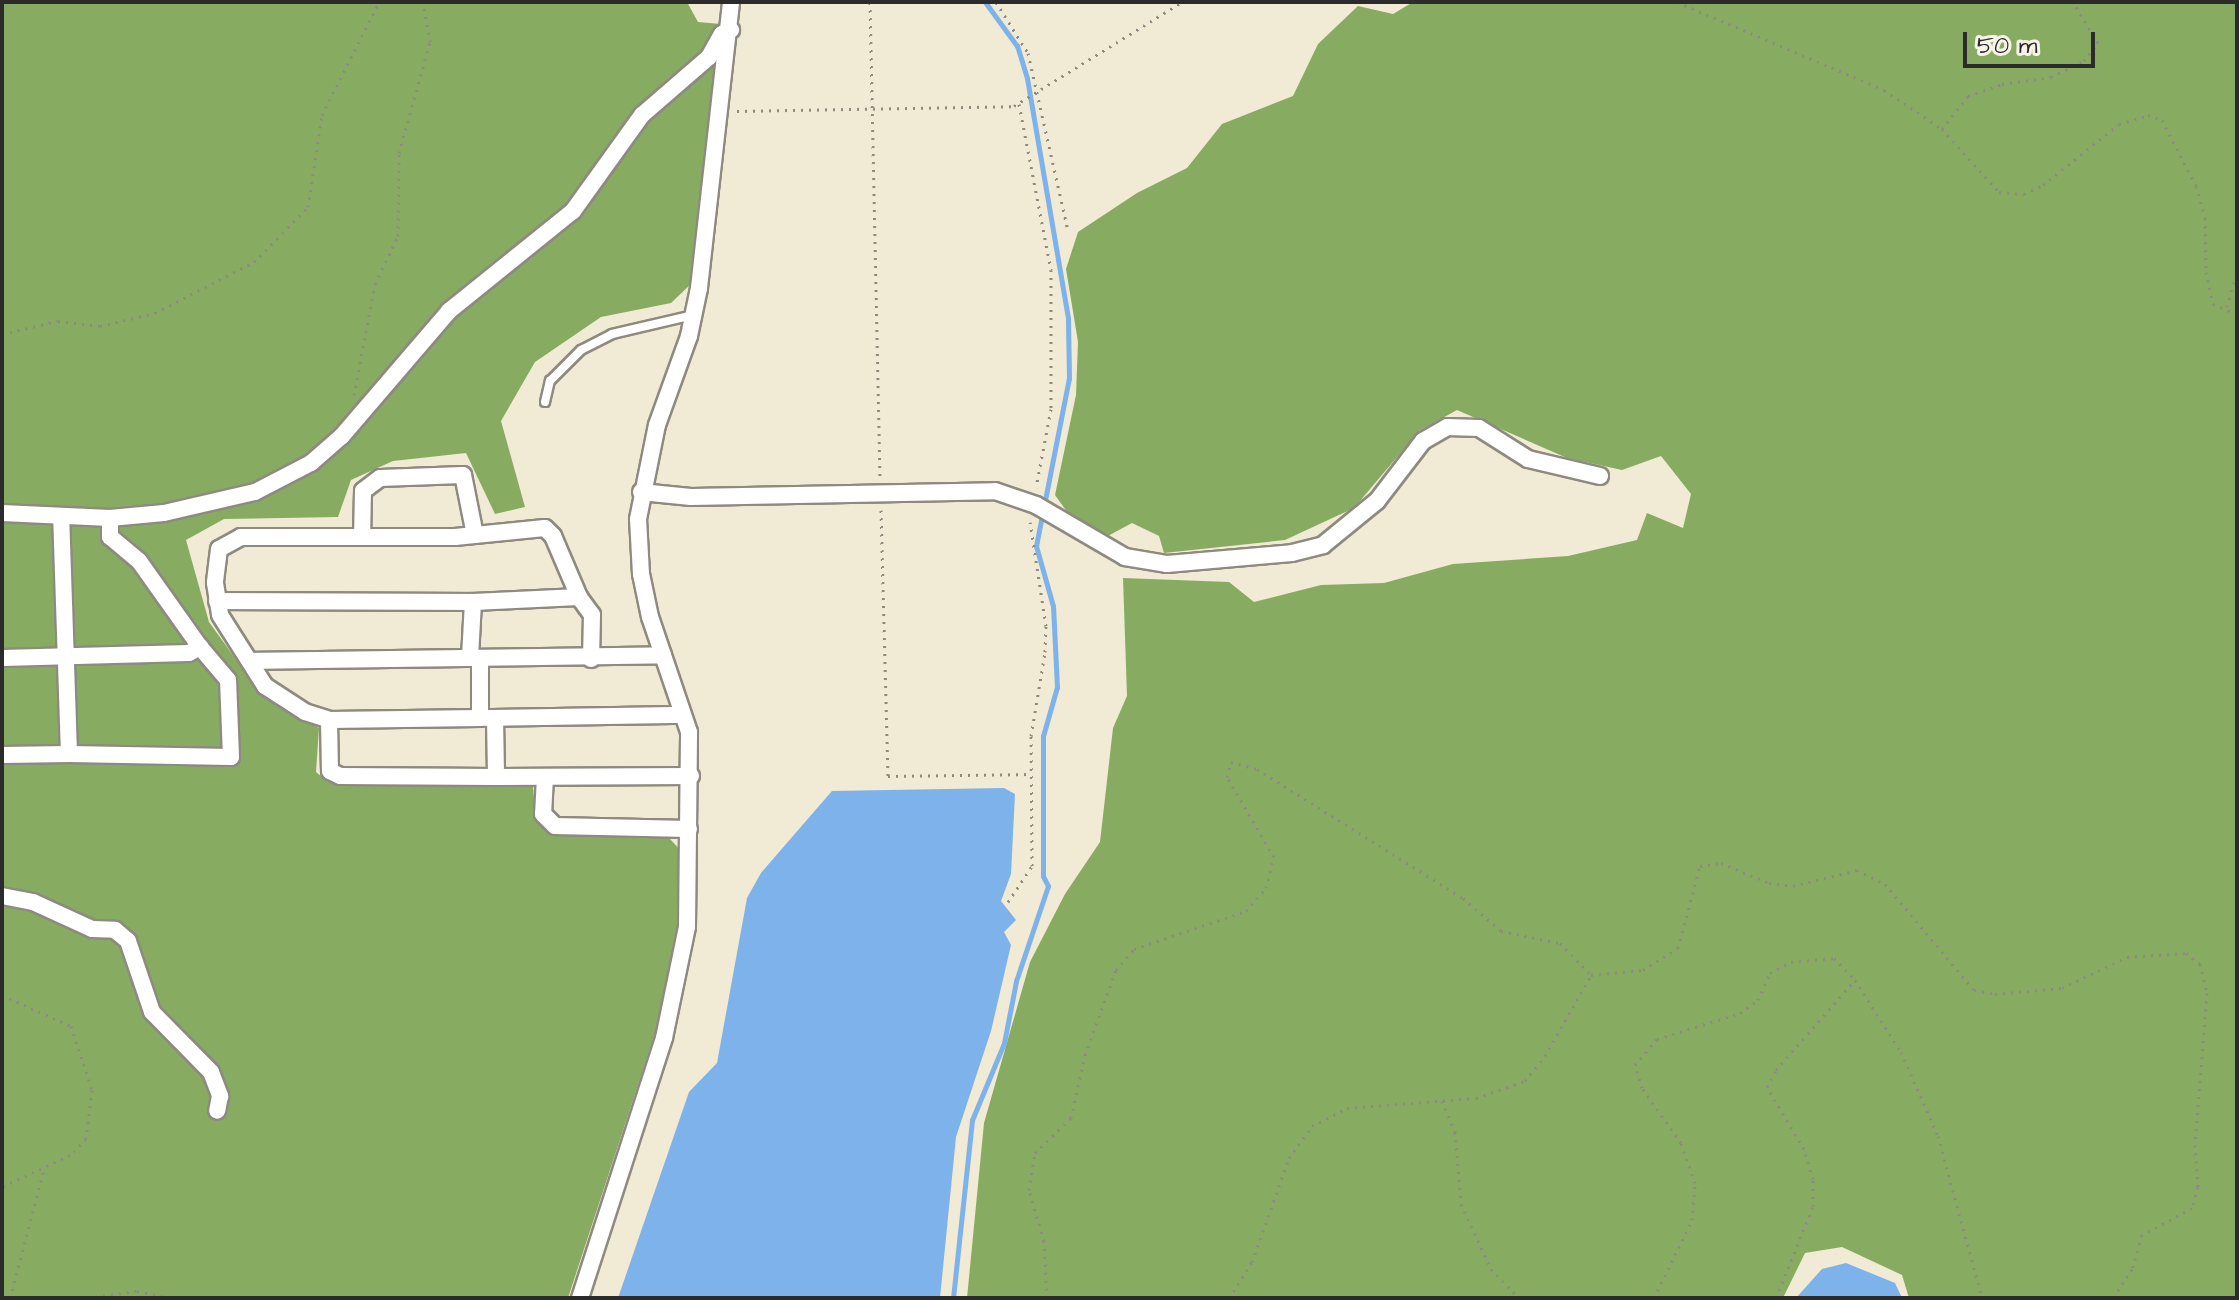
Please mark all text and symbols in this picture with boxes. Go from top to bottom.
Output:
scale bar [1967,16,2099,66]
text: 50 m [1977,29,2037,63]

